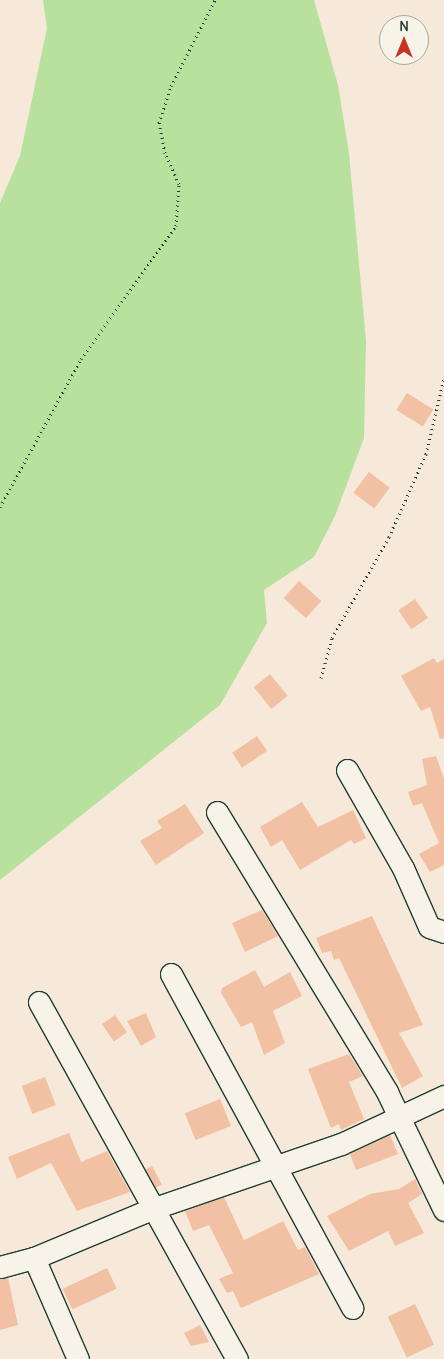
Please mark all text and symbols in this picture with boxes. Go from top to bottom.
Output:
north arrow [379,15,429,65]
text: N [399,17,409,35]

